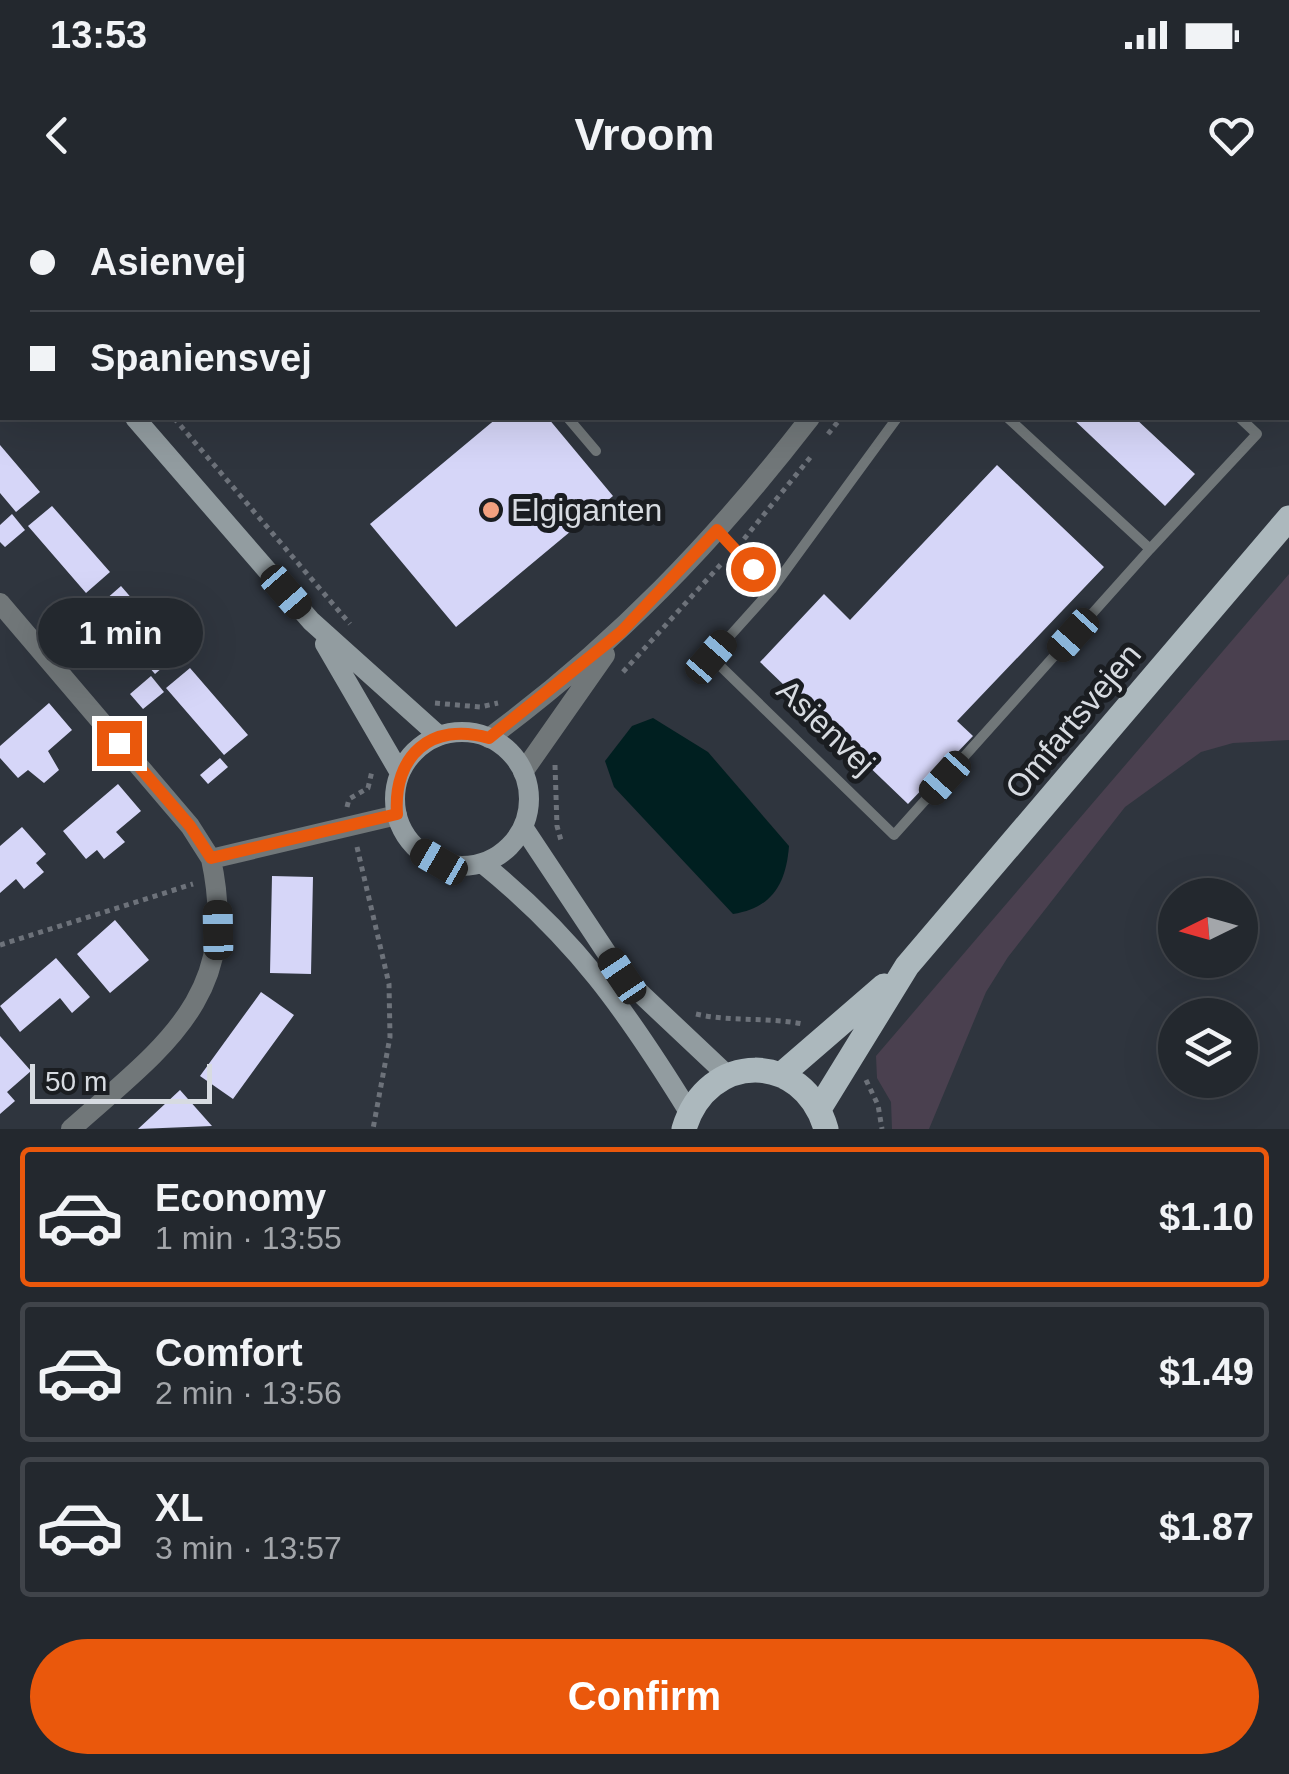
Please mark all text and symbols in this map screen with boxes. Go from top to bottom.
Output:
text: 13:53 [50,14,147,56]
icon: back [30,108,85,163]
icon: heart [1204,108,1259,163]
text: Vroom [574,109,715,160]
text: Asienvej [90,241,246,283]
text: Spaniensvej [90,337,312,379]
place label: Elgiganten [511,492,662,528]
marker: Elgiganten [480,499,502,521]
route start [731,547,776,592]
car [255,560,317,624]
callout: 1 min [36,598,202,668]
car [1042,603,1104,667]
text: 1 min [79,615,162,651]
car [680,625,742,689]
street label: Omfartsvejen [998,637,1148,805]
street label: Asienvej [770,672,882,782]
route end [97,721,142,766]
car [914,746,976,810]
car [406,834,472,890]
north arrow [1158,878,1258,978]
map controls [1158,878,1258,1098]
car [202,900,234,960]
car [593,943,651,1009]
button: layers [1158,998,1258,1098]
scale bar [30,1059,212,1104]
text: 50 m [45,1066,107,1097]
icon: car [35,1172,125,1262]
text: Economy [155,1177,326,1219]
text: $1.10 [1159,1196,1254,1238]
text: 1 min · 13:55 [155,1220,342,1256]
icon: car [35,1327,125,1417]
text: Comfort [155,1332,303,1374]
text: $1.49 [1159,1351,1254,1393]
text: 2 min · 13:56 [155,1375,342,1411]
icon: car [35,1482,125,1572]
text: XL [155,1487,204,1529]
text: $1.87 [1159,1506,1254,1548]
text: 3 min · 13:57 [155,1530,342,1566]
button: Confirm [30,1639,1259,1754]

